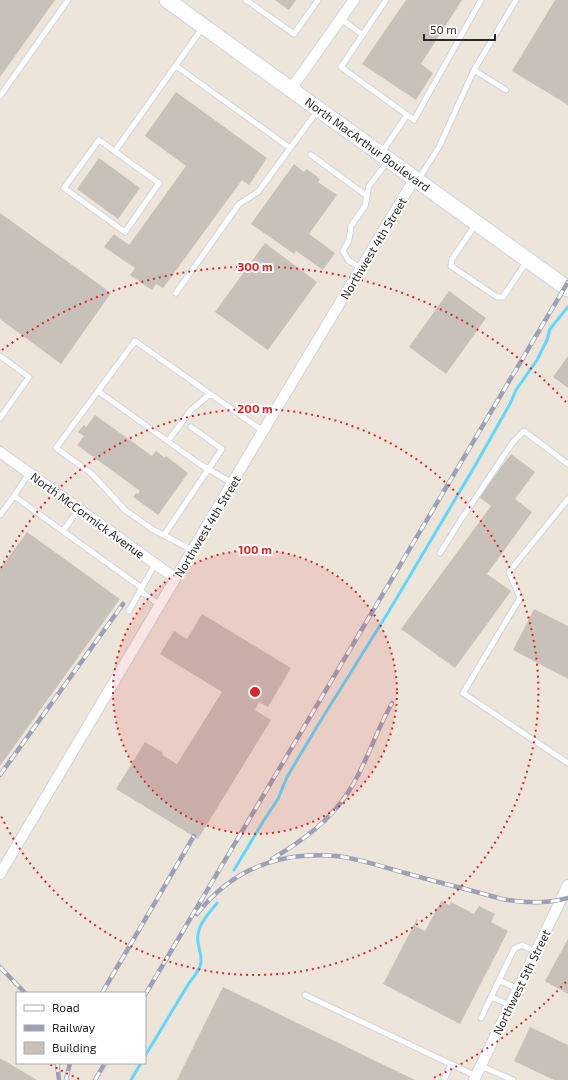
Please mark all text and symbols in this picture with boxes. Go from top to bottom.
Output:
scale bar [424,16,495,42]
text: 50 m [430,22,457,36]
street label: North MacArthur Boulevard [303,94,433,194]
street label: Northwest 4th Street [337,194,409,301]
text: 300 m [237,259,273,273]
text: 200 m [237,401,273,415]
street label: North McCormick Avenue [28,469,148,561]
street label: Northwest 4th Street [171,472,243,579]
text: 100 m [238,542,272,556]
centre of rings [248,685,262,699]
street label: Northwest 5th Street [489,927,553,1037]
legend [16,992,146,1064]
text: Road [52,1000,80,1014]
text: Railway [52,1020,96,1034]
text: Building [52,1040,97,1054]

